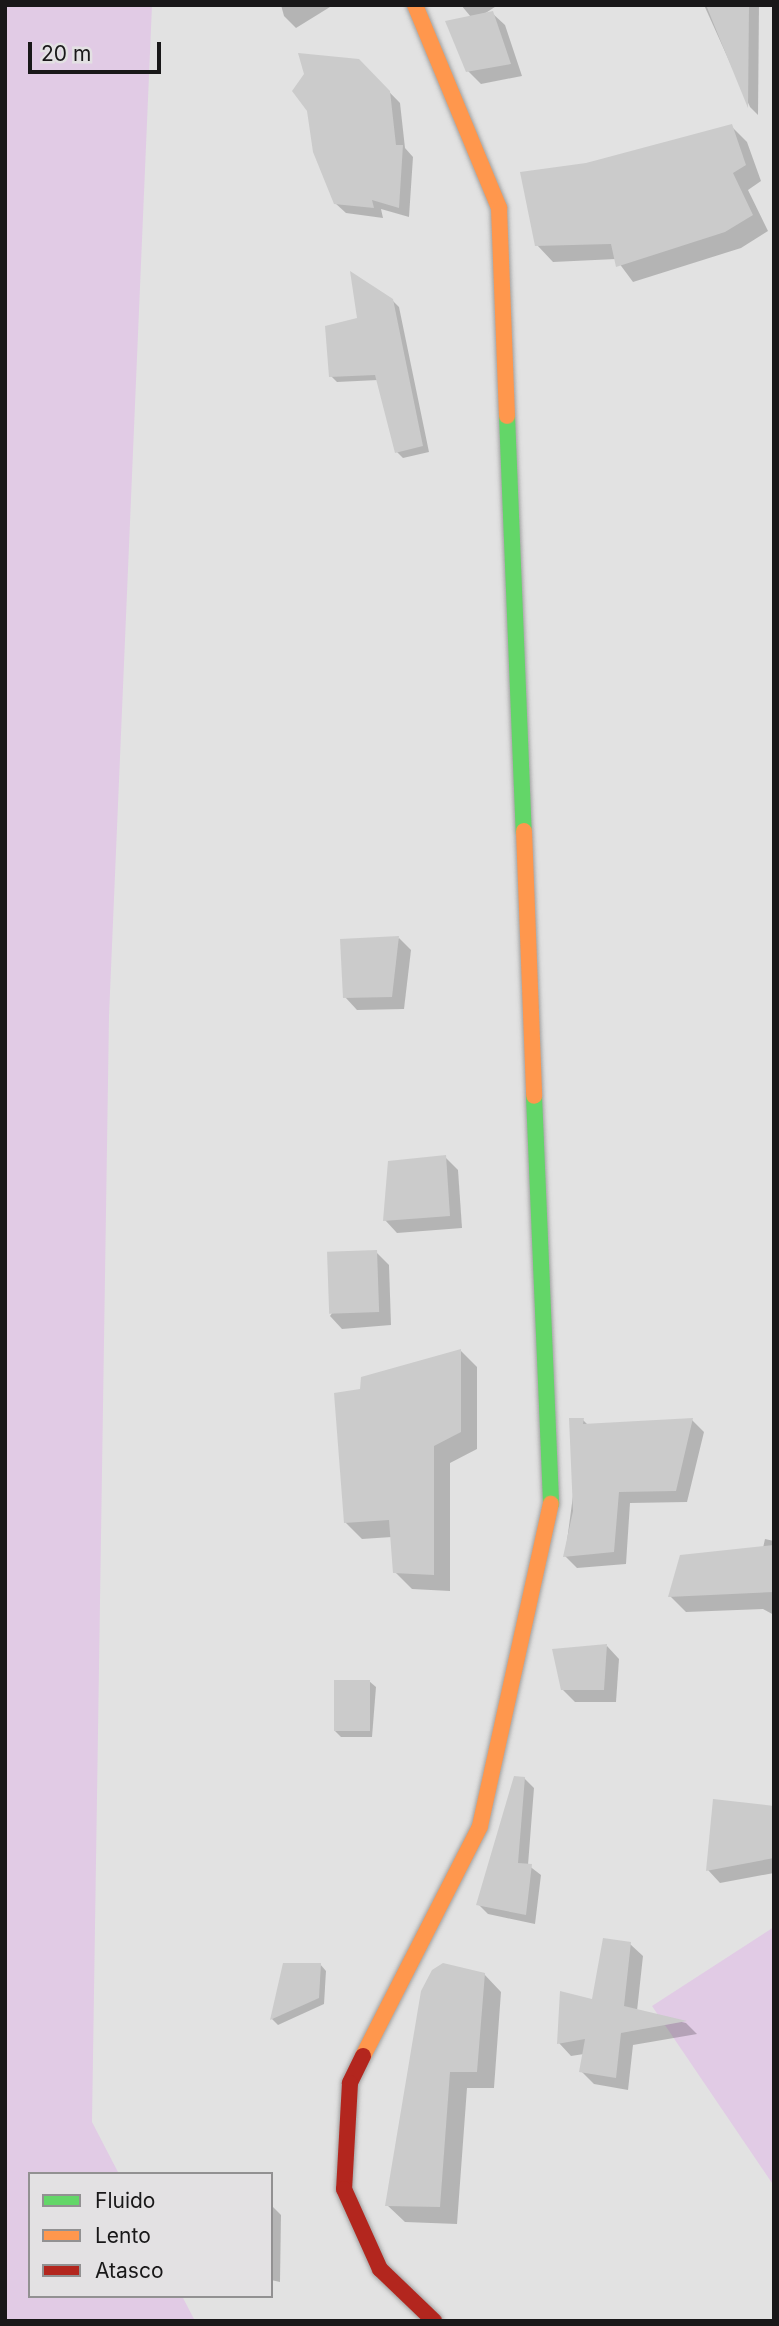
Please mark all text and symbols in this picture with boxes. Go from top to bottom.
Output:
scale bar [32,28,164,72]
text: 20 m [41,41,91,66]
legend [28,2172,273,2298]
text: Fluido [95,2188,155,2213]
text: Lento [95,2223,151,2248]
text: Atasco [95,2258,164,2283]

